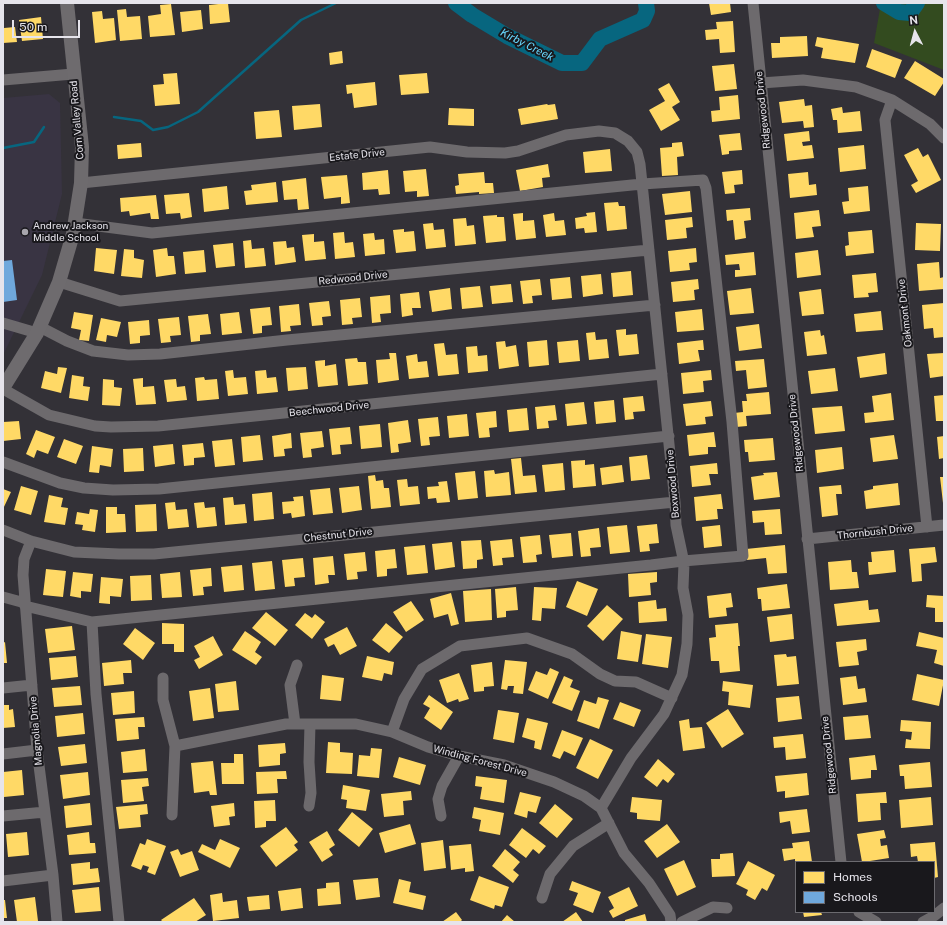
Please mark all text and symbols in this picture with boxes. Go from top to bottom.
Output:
scale bar [14,12,82,38]
north arrow [895,12,935,52]
text: N [909,14,919,26]
text: 50 m [19,20,47,34]
water label: Kirby Creek [498,26,556,64]
street label: Ridgewood Drive [753,71,773,149]
street label: Corn Valley Road [68,80,86,160]
street label: Estate Drive [329,146,385,164]
place label: Andrew Jackson Middle School [33,220,108,244]
marker: Andrew Jackson Middle School [20,227,30,237]
street label: Redwood Drive [318,268,388,288]
street label: Oakmont Drive [895,278,915,348]
street label: Ridgewood Drive [786,394,806,472]
street label: Beechwood Drive [288,399,370,419]
street label: Boxwood Drive [664,449,682,519]
street label: Thornbush Drive [837,522,913,542]
street label: Chestnut Drive [303,525,373,545]
street label: Magnolia Drive [27,696,45,766]
street label: Ridgewood Drive [819,716,839,794]
street label: Winding Forest Drive [432,743,528,779]
legend [795,861,935,913]
text: Homes [833,870,872,884]
text: Schools [833,890,878,904]

